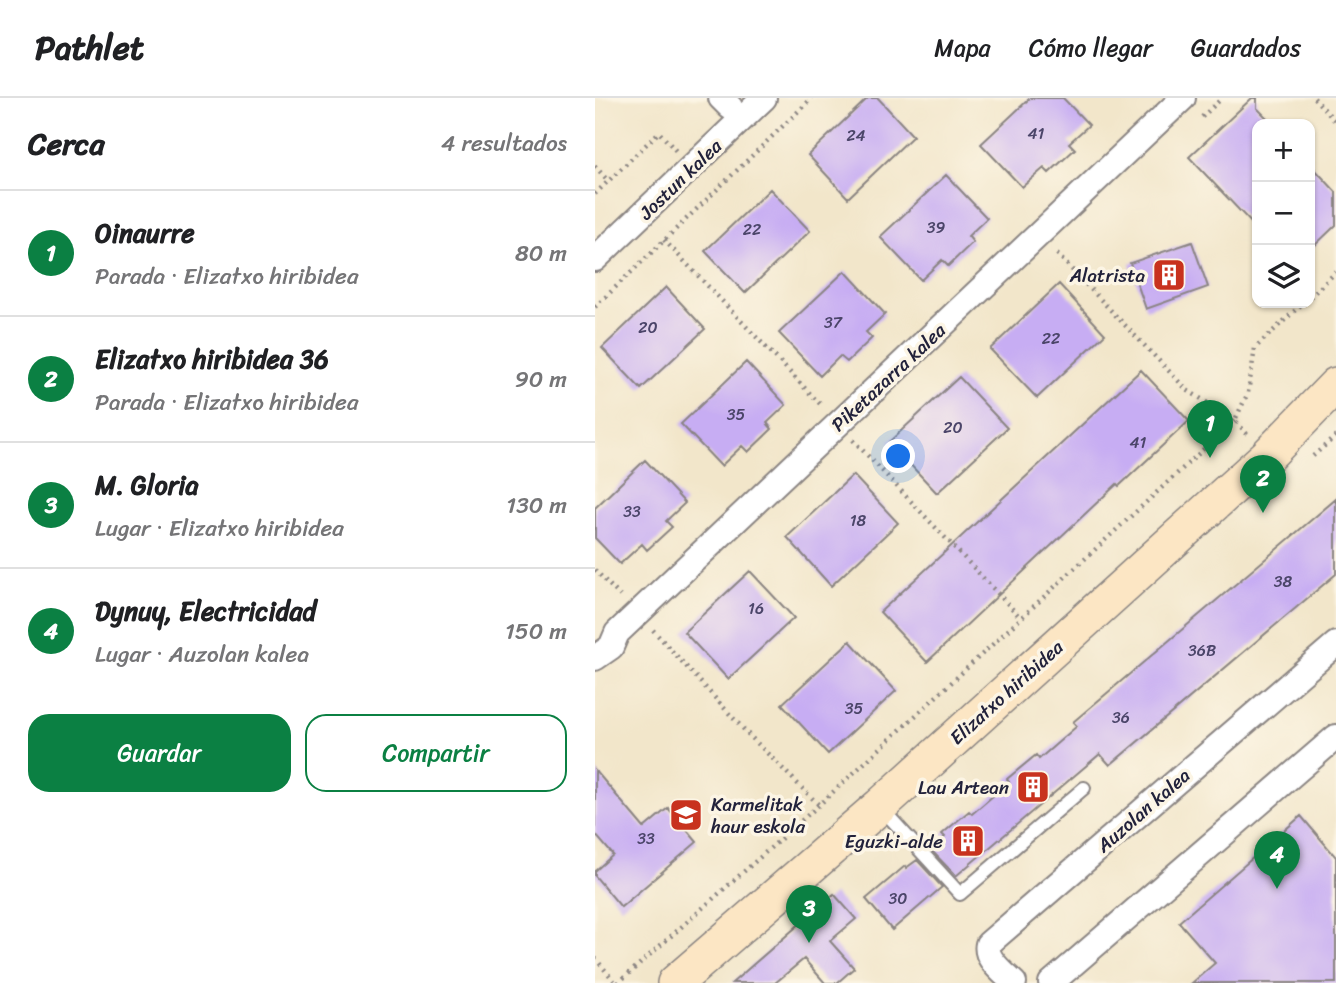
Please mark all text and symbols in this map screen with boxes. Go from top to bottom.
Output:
text: Pathlet [35,19,144,77]
text: Mapa [934,27,991,69]
text: Cómo llegar [1029,27,1153,69]
text: Guardados [1191,27,1301,69]
text: Cerca [28,117,104,171]
house number: 41 [1028,119,1045,148]
map controls [1252,119,1315,308]
button: + [1252,119,1315,182]
house number: 24 [846,121,866,150]
text: 4 resultados [441,123,567,164]
street label: Jostun kalea [630,131,730,229]
button: − [1252,182,1315,245]
text: Oinaurre [95,210,195,256]
house number: 39 [927,213,945,242]
house number: 22 [743,215,761,244]
text: 1 [46,233,56,274]
text: 80 m [515,233,567,274]
button: layers [1252,245,1315,308]
text: Parada · Elizatxo hiribidea [95,256,358,297]
building icon: Alatrista [1150,256,1188,294]
place label: Alatrista [1069,259,1145,292]
house number: 37 [824,308,843,337]
house number: 20 [638,313,658,342]
street label: Piketazarra kalea [823,315,954,440]
house number: 22 [1042,324,1060,353]
text: Elizatxo hiribidea 36 [95,336,329,382]
text: 2 [44,359,58,400]
text: 90 m [515,359,567,400]
text: Parada · Elizatxo hiribidea [95,382,358,423]
house number: 35 [727,400,746,429]
pin: 1 [1187,400,1233,458]
house number: 20 [943,413,963,442]
house number: 41 [1130,428,1147,457]
your location [881,439,915,473]
pin: 2 [1240,455,1286,513]
text: M. Gloria [95,462,199,508]
text: 3 [45,485,57,526]
text: 130 m [506,485,567,526]
house number: 33 [623,497,641,526]
house number: 18 [850,506,867,535]
text: Lugar · Elizatxo hiribidea [95,508,344,549]
house number: 38 [1274,567,1293,596]
text: Dynuy, Electricidad [95,588,316,634]
house number: 16 [748,594,764,623]
text: 4 [44,611,58,652]
text: 150 m [505,611,567,652]
street label: Elizatxo hiribidea [942,631,1071,753]
text: Lugar · Auzolan kalea [95,634,309,675]
house number: 36B [1188,636,1216,665]
house number: 35 [845,694,864,723]
house number: 36 [1112,703,1130,732]
button: Guardar [28,714,291,792]
button: Compartir [305,714,567,792]
street label: Auzolan kalea [1088,760,1198,862]
building icon: Lau Artean [1014,768,1052,806]
place label: Lau Artean [918,771,1009,804]
place label: Karmelitak haur eskola [710,788,806,843]
school or university icon: Karmelitak haur eskola [667,796,705,834]
building icon: Eguzki-alde [949,822,987,860]
house number: 33 [637,824,655,853]
place label: Eguzki-alde [845,825,943,858]
pin: 4 [1254,831,1300,889]
house number: 30 [889,884,907,913]
pin: 3 [786,885,832,943]

